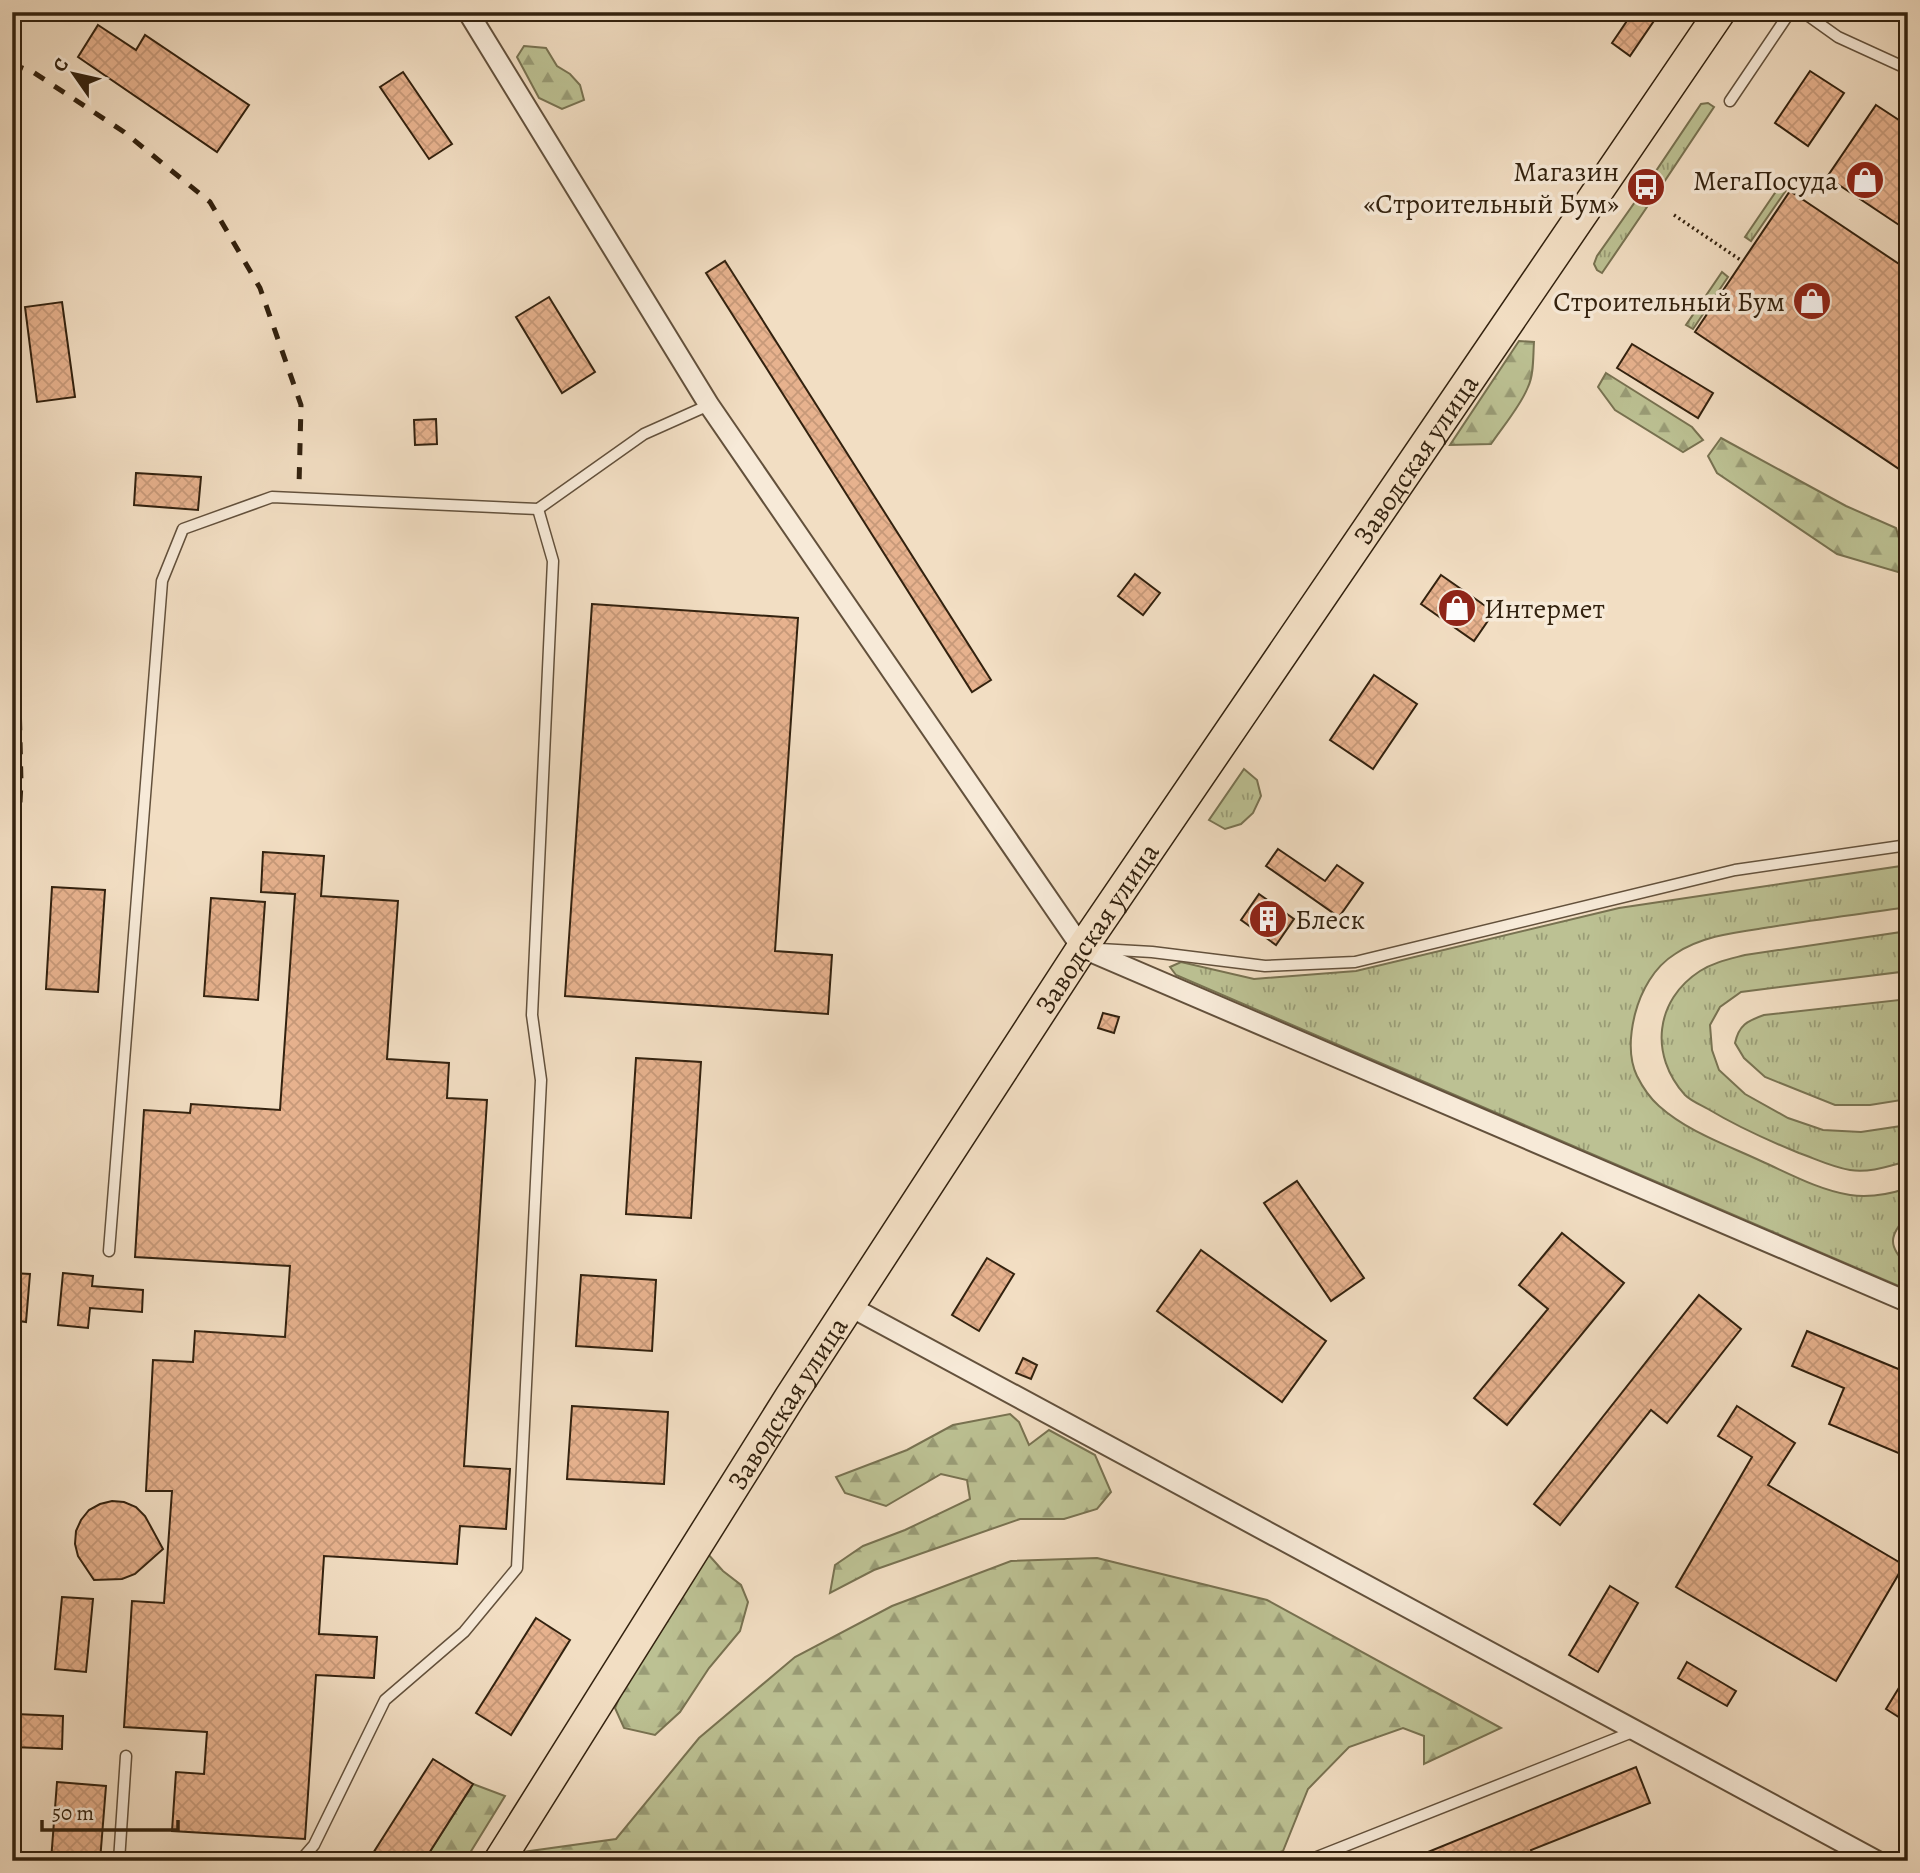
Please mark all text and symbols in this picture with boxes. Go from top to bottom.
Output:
north arrow [38,38,108,108]
text: С [47,53,75,77]
place label: Магазин «Строительный Бум» [1363,153,1619,223]
shop icon: МегаПосуда [1844,159,1886,201]
place label: МегаПосуда [1693,162,1838,200]
bus stop icon: Магазин «Строительный Бум» [1625,166,1667,208]
shop icon: Строительный Бум [1791,280,1833,322]
place label: Строительный Бум [1553,283,1785,321]
street label: Заводская улица [1344,367,1488,552]
shop icon: Интермет [1436,587,1478,629]
place label: Интермет [1484,590,1605,628]
street label: Заводская улица [1026,835,1168,1021]
building icon: Блеск [1247,898,1289,940]
place label: Блеск [1295,901,1365,939]
street label: Заводская улица [718,1309,857,1497]
scale bar [42,1789,178,1833]
text: 50 m [52,1799,94,1827]

